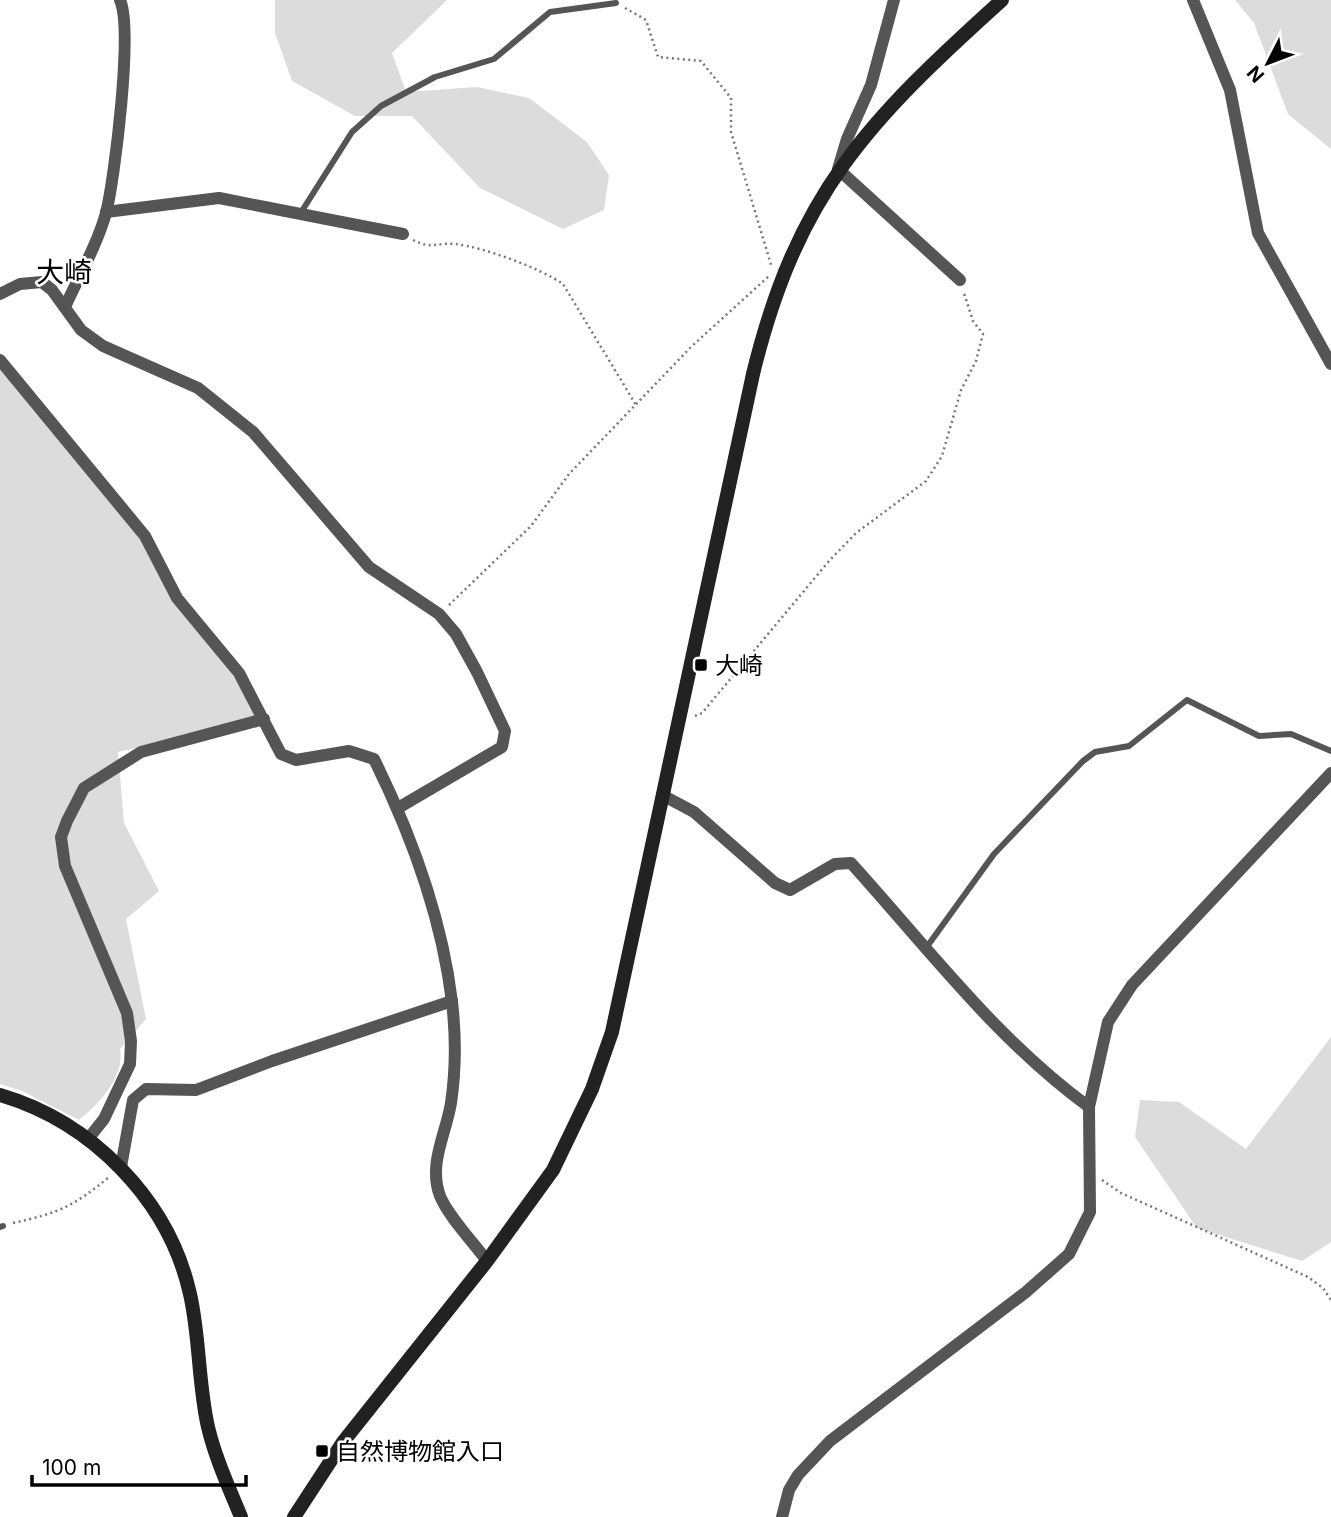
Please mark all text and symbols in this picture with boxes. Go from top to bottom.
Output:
north arrow [1233,28,1303,98]
text: N [1242,61,1269,87]
district label: 大崎 [36,255,92,289]
place label: 大崎 [715,651,763,680]
marker: 大崎 [693,657,709,673]
place label: 自然博物館入口 [336,1437,504,1466]
marker: 自然博物館入口 [314,1443,330,1459]
scale bar [32,1444,245,1488]
text: 100 m [42,1455,101,1480]

